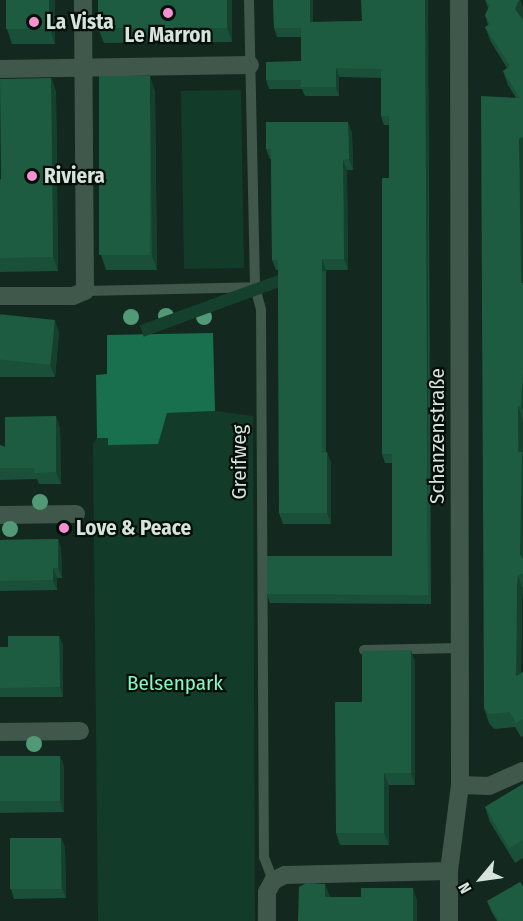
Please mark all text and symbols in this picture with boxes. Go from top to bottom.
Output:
marker: Le Marron [161,6,175,20]
place label: La Vista [46,9,114,35]
marker: La Vista [27,15,41,29]
place label: Le Marron [125,22,211,48]
place label: Riviera [44,163,105,189]
marker: Riviera [25,169,39,183]
street label: Schanzenstraße [424,368,450,504]
street label: Greifweg [226,425,252,499]
place label: Love & Peace [76,515,191,541]
marker: Love & Peace [57,521,71,535]
park label: Belsenpark [127,670,223,696]
north arrow [451,849,511,909]
text: N [454,879,475,897]

